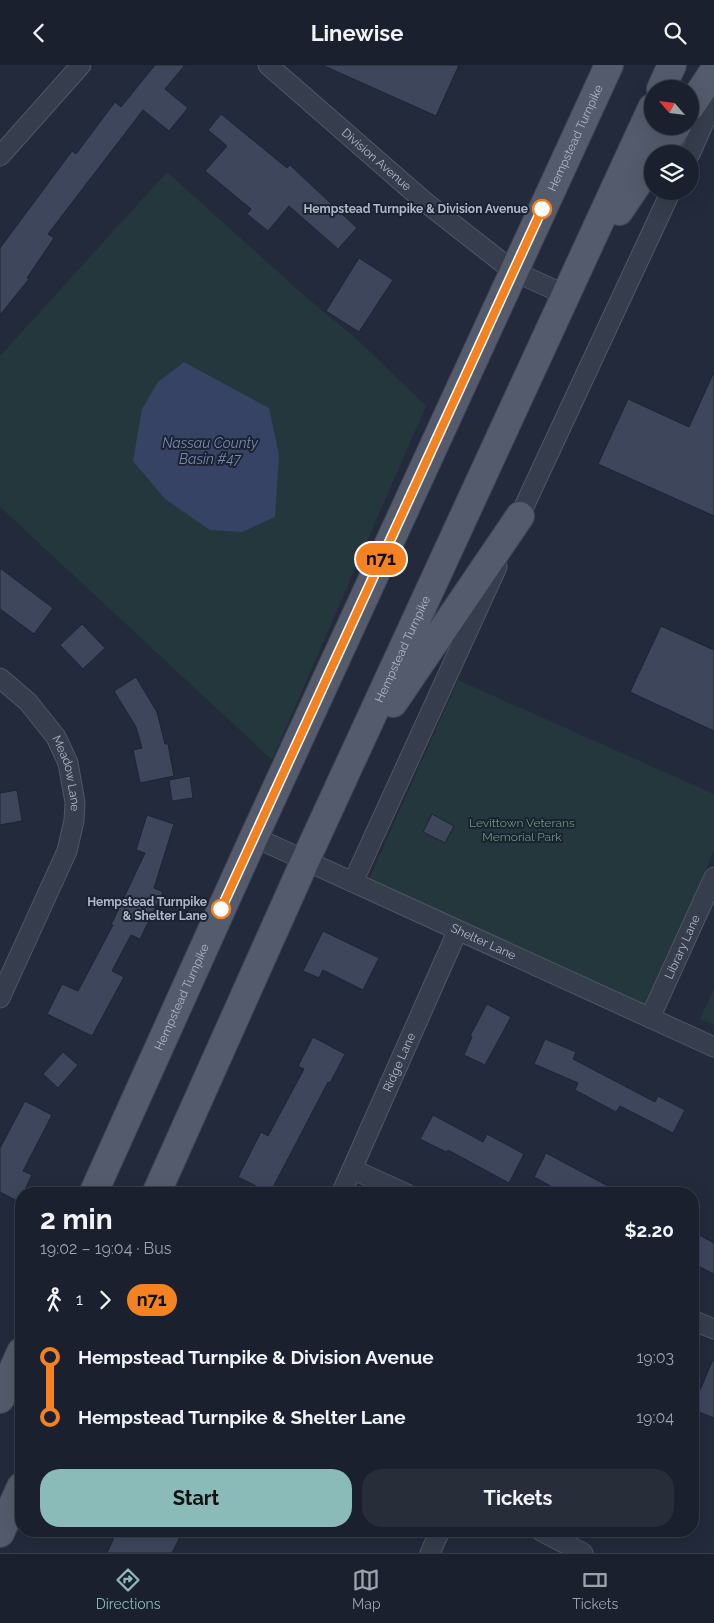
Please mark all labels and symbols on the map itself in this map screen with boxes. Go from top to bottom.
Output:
north arrow [644,80,699,135]
street label: Hempstead Turnpike [545,83,606,193]
street label: Division Avenue [339,126,414,194]
marker: Hempstead Turnpike & Division Avenue [532,199,552,219]
place label: Hempstead Turnpike & Division Avenue [303,202,528,216]
water label: Nassau County Basin #47 [162,435,259,467]
line badge: n71 [352,543,410,575]
street label: Hempstead Turnpike [372,594,433,705]
street label: Meadow Lane [49,733,82,812]
park label: Levittown Veterans Memorial Park [469,816,575,844]
place label: Hempstead Turnpike & Shelter Lane [87,895,207,923]
marker: Hempstead Turnpike & Shelter Lane [211,899,231,919]
street label: Library Lane [662,913,703,981]
street label: Shelter Lane [448,921,518,963]
street label: Hempstead Turnpike [152,942,212,1053]
street label: Ridge Lane [380,1031,418,1094]

